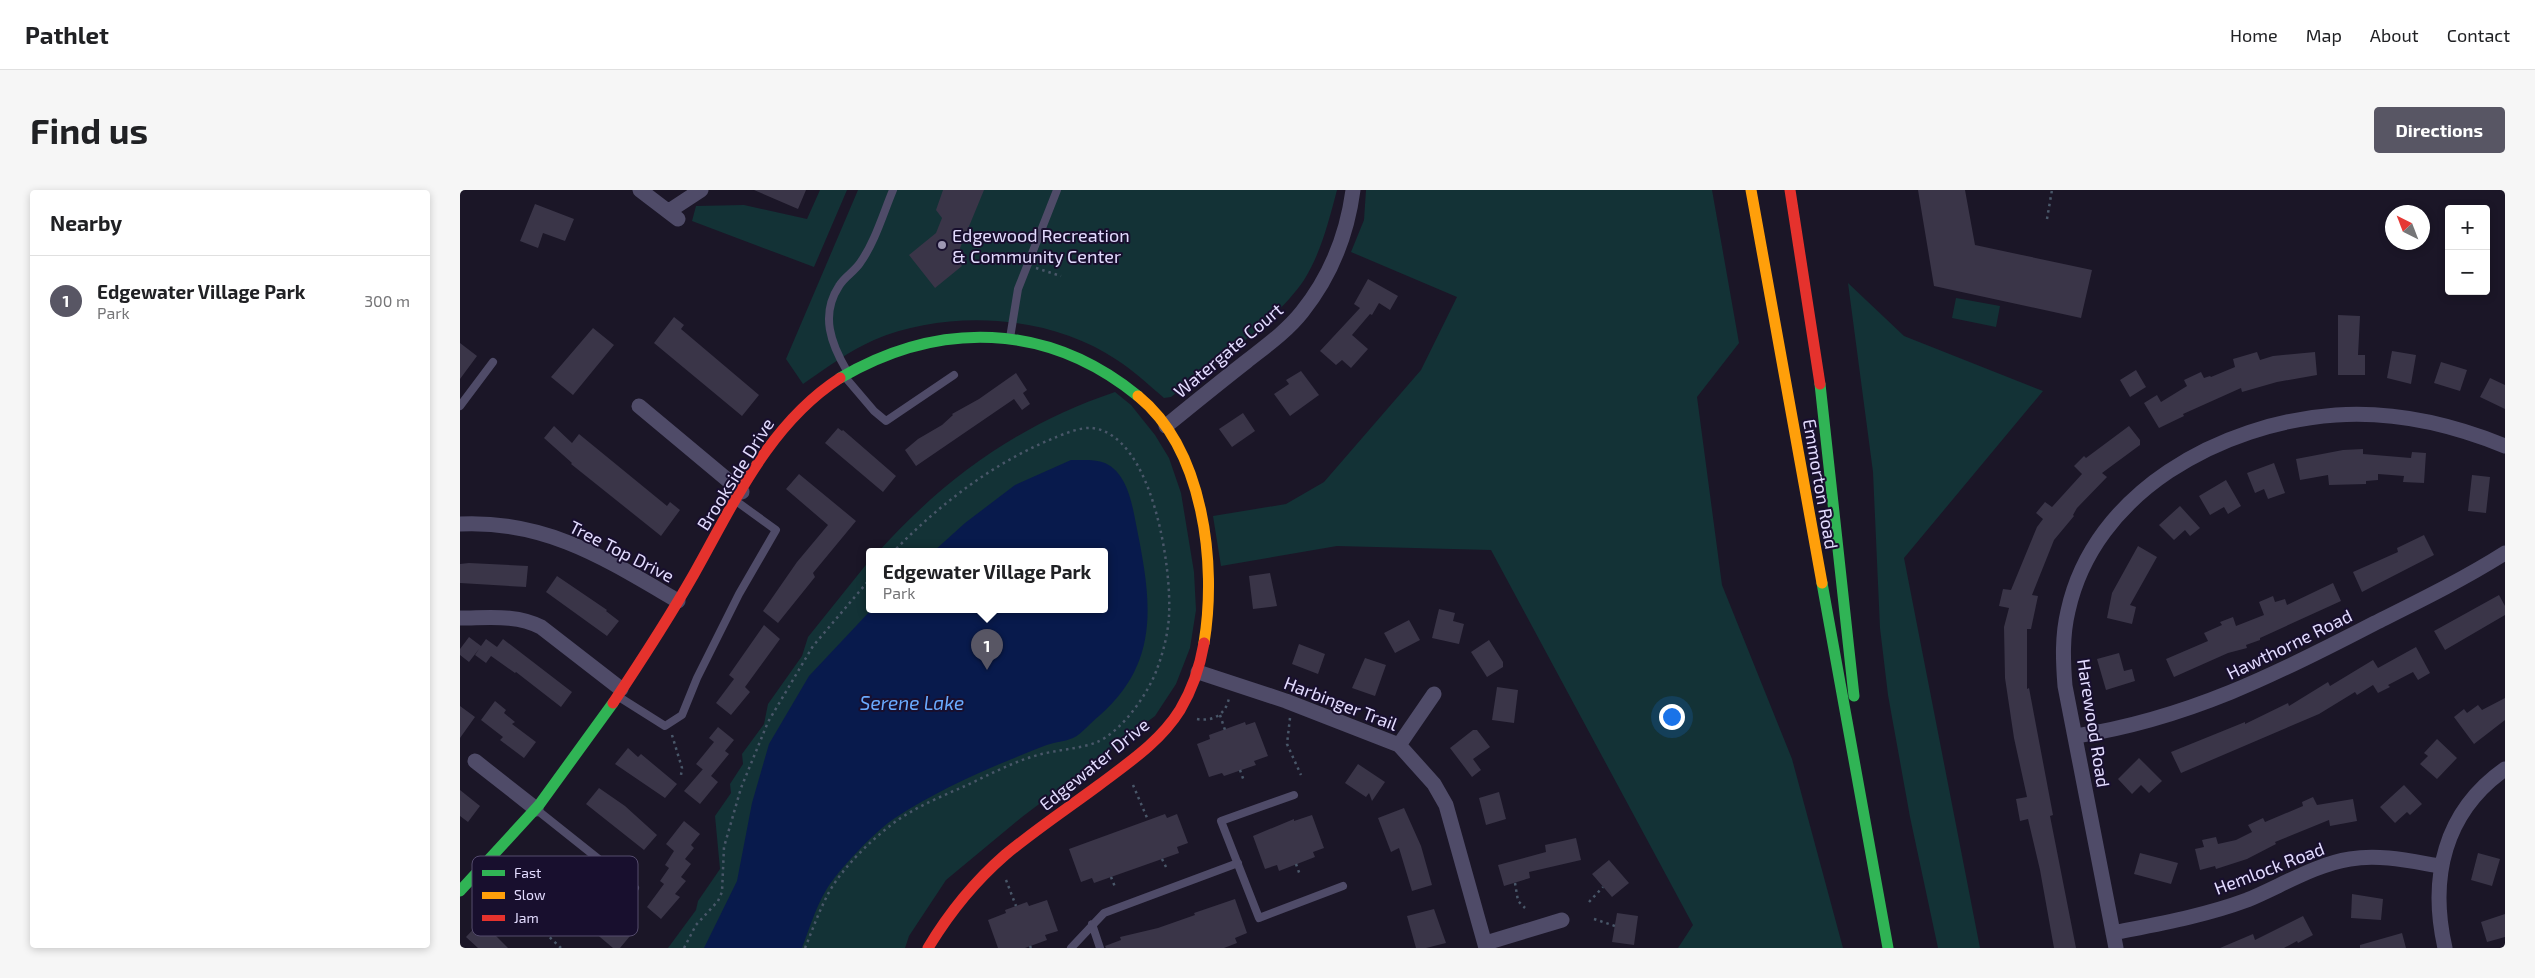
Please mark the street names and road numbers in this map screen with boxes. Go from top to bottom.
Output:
street label: Watergate Court [1169,298,1287,402]
street label: Brookside Drive [692,414,778,534]
street label: Emmorton Road [1799,417,1843,551]
street label: Tree Top Drive [566,515,678,587]
street label: Hawthorne Road [2223,604,2355,684]
street label: Harewood Road [2073,657,2115,789]
street label: Harbinger Trail [1281,671,1402,735]
street label: Edgewater Drive [1035,713,1153,815]
street label: Hemlock Road [2211,837,2327,899]

